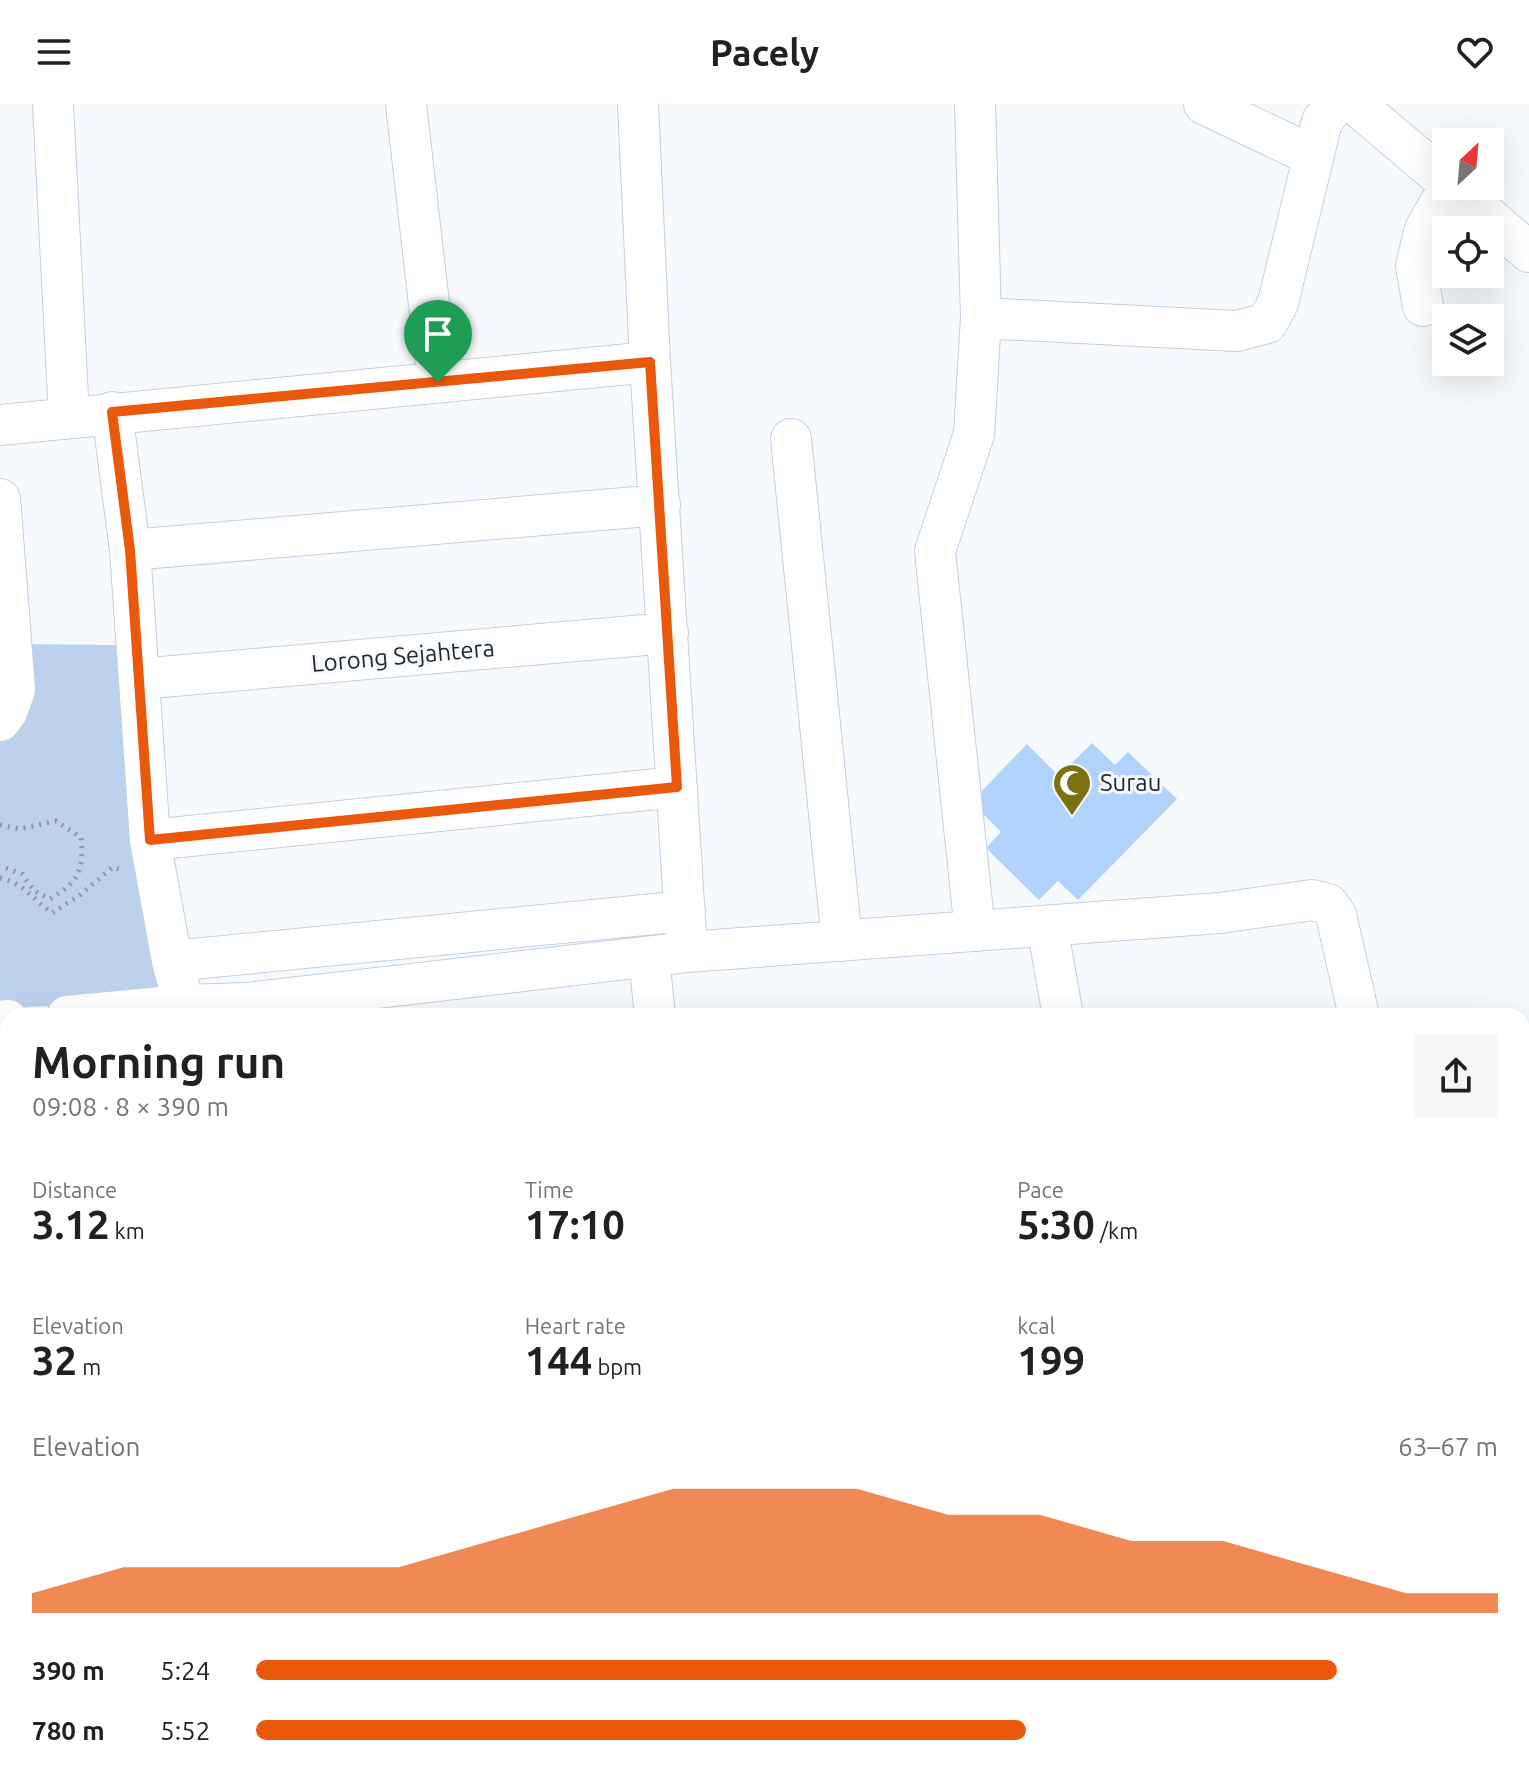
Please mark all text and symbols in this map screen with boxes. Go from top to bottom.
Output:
icon: menu [32,30,76,74]
icon: heart [1453,30,1497,74]
text: Pacely [710,32,819,73]
north arrow [1432,128,1504,200]
map controls [1432,128,1504,376]
button: locate [1432,216,1504,288]
pin [404,300,472,382]
button: layers [1432,304,1504,376]
icon: arrive [416,312,460,356]
street label: Lorong Sejahtera [310,634,496,677]
mosque icon: Surau [1051,762,1093,817]
place label: Surau [1100,769,1161,796]
button: share [1414,1034,1498,1118]
text: Morning run [32,1037,285,1086]
text: 09:08 · 8 × 390 m [32,1092,229,1121]
text: Distance [32,1177,117,1202]
text: Time [525,1177,574,1202]
text: Pace [1017,1177,1064,1202]
text: 3.12 [32,1202,110,1247]
text: 17:10 [525,1202,625,1247]
text: 5:30 [1017,1202,1095,1247]
text: km [110,1218,145,1243]
text: /km [1095,1218,1138,1243]
text: Elevation [32,1313,124,1338]
text: Heart rate [525,1313,626,1338]
text: kcal [1017,1313,1055,1338]
text: 32 [32,1338,77,1383]
text: 144 [525,1338,592,1383]
text: 199 [1017,1338,1085,1383]
text: m [77,1354,101,1379]
text: bpm [592,1354,642,1379]
text: Elevation [32,1432,140,1461]
text: 63–67 m [1398,1432,1498,1461]
text: 390 m [32,1656,105,1685]
text: 5:24 [160,1656,210,1685]
text: 780 m [32,1716,105,1745]
text: 5:52 [160,1716,210,1745]

